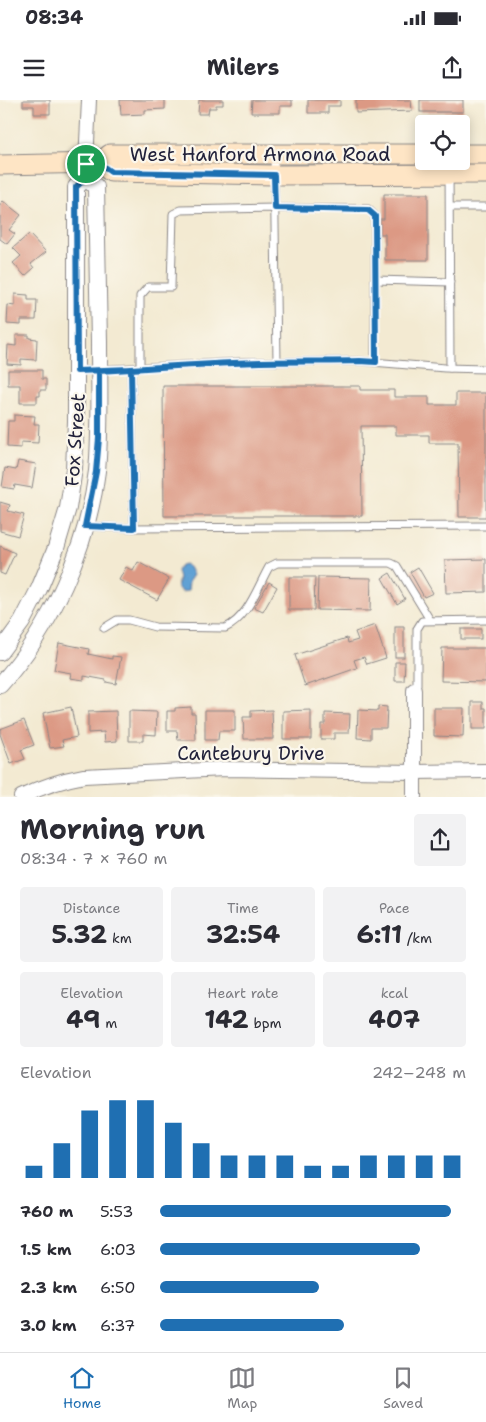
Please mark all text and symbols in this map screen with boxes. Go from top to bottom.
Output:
text: 08:34 [25,5,83,30]
text: Milers [207,53,279,82]
icon: menu [20,54,48,82]
icon: share [438,54,466,82]
map controls [415,115,470,170]
button: locate [415,115,470,170]
street label: West Hanford Armona Road [130,142,390,167]
pin [65,143,107,185]
icon: arrive [72,150,100,178]
street label: Fox Street [59,392,91,488]
street label: Cantebury Drive [177,741,325,766]
text: Morning run [20,810,205,848]
button: share [414,814,466,866]
text: 08:34 · 7 × 760 m [20,848,167,869]
text: Distance [63,899,120,917]
text: Time [227,899,259,917]
text: Pace [379,899,410,917]
text: 5.32 [52,917,107,951]
text: 32:54 [206,917,280,951]
text: 6:11 [357,917,402,951]
text: km [107,929,132,947]
text: /km [402,929,432,947]
text: Elevation [60,984,123,1002]
text: Heart rate [207,984,279,1002]
text: kcal [381,984,408,1002]
text: 49 [66,1002,100,1036]
text: 142 [204,1002,249,1036]
text: 407 [368,1002,420,1036]
text: m [100,1014,117,1032]
text: bpm [249,1014,282,1032]
text: Elevation [20,1062,92,1083]
text: 242–248 m [372,1062,466,1083]
text: 760 m [20,1201,73,1222]
text: 5:53 [100,1201,134,1222]
text: 1.5 km [20,1239,72,1260]
text: 6:03 [100,1239,136,1260]
text: 2.3 km [20,1277,77,1298]
text: 6:50 [100,1277,136,1298]
text: 3.0 km [20,1315,76,1336]
text: 6:37 [100,1315,135,1336]
tab: Home [63,1364,101,1412]
tab: Map [227,1364,257,1412]
tab: Saved [383,1364,423,1412]

